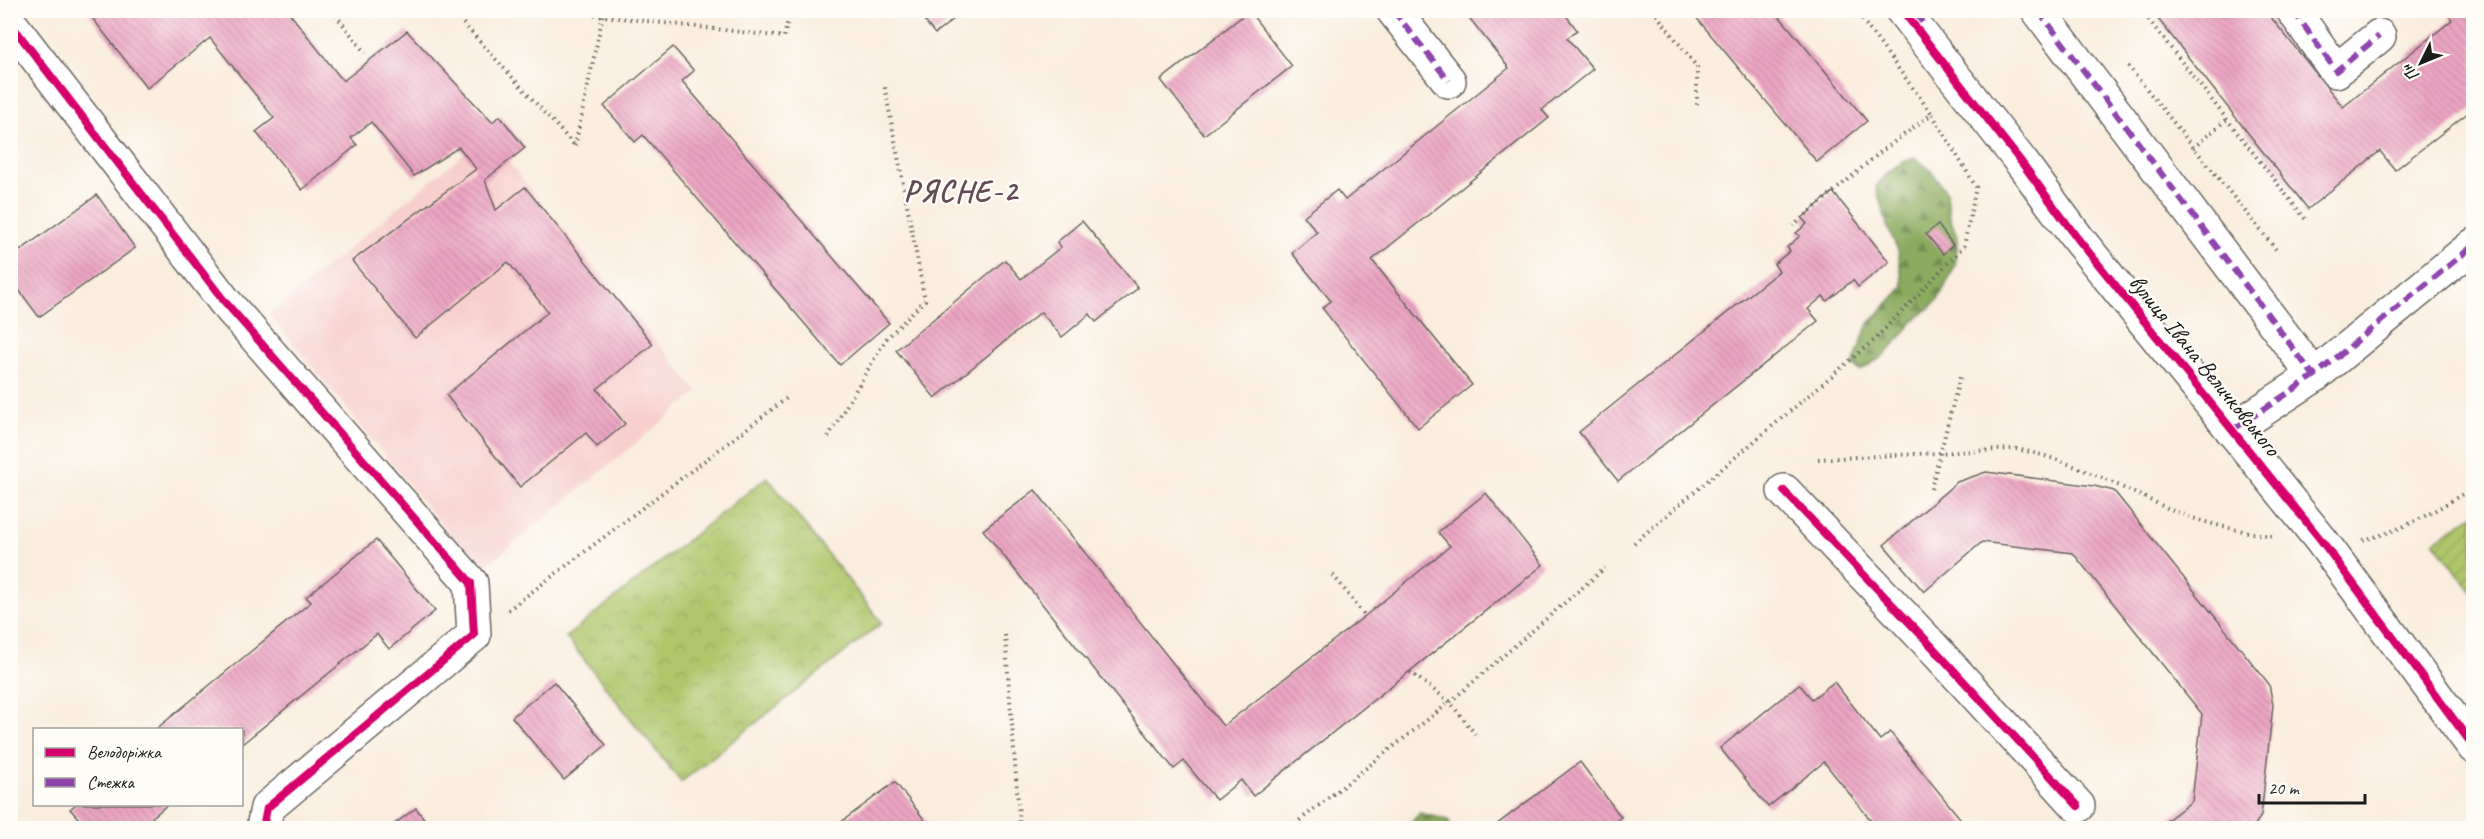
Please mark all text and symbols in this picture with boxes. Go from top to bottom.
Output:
north arrow [2391,33,2451,93]
text: Пн [2397,59,2424,85]
district label: РЯСНЕ-2 [904,172,1019,210]
street label: вулиця Івана Величковського [2123,268,2288,463]
legend [33,728,243,806]
text: Велодоріжка [87,741,162,763]
scale bar [2259,767,2366,805]
text: Стежка [87,771,135,793]
text: 20 m [2268,777,2301,799]

